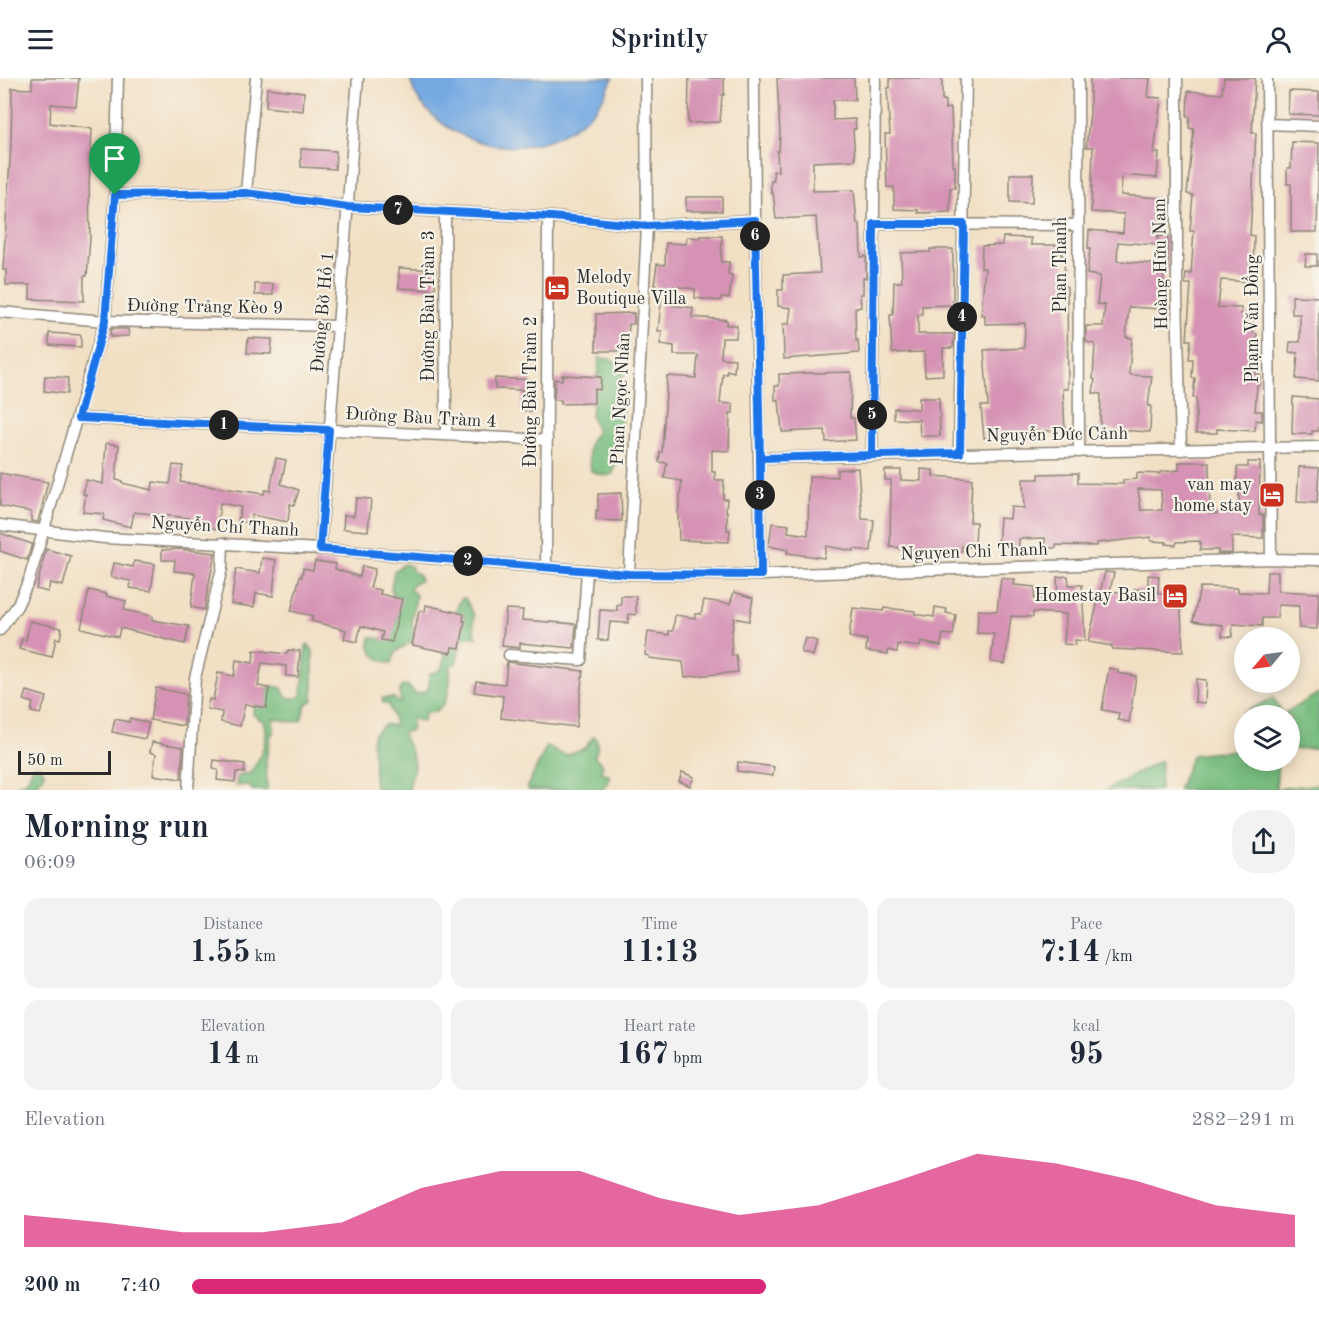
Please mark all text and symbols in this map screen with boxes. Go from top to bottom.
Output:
icon: menu [24,23,57,56]
icon: person [1262,23,1295,56]
text: Sprintly [610,26,709,53]
pin [89,133,140,195]
icon: arrive [98,142,131,175]
pin: 7 [383,195,413,225]
street label: Hoàng Hữu Nam [1151,198,1171,330]
text: 7 [393,202,403,218]
street label: Phan Thanh [1052,216,1070,313]
pin: 6 [740,221,770,251]
text: 6 [750,228,760,244]
street label: Đường Bàu Tràm 3 [420,230,438,382]
street label: Đường Bờ Hồ 1 [306,250,337,373]
street label: Phạm Văn Đồng [1241,254,1262,384]
place label: Melody Boutique Villa [576,269,687,308]
hotel icon: Melody Boutique Villa [542,273,572,303]
street label: Đường Trảng Kèo 9 [126,297,284,317]
pin: 4 [947,302,977,332]
text: 4 [957,309,967,325]
street label: Đường Bàu Tràm 2 [522,316,540,468]
street label: Phan Ngọc Nhân [609,332,633,466]
pin: 5 [857,400,887,430]
street label: Đường Bàu Tràm 4 [345,405,497,431]
text: 5 [867,407,877,423]
pin: 1 [209,410,239,440]
text: 1 [219,417,229,433]
street label: Nguyễn Đức Cảnh [986,423,1128,445]
place label: van may home stay [1173,476,1252,515]
pin: 3 [745,480,775,510]
hotel icon: van may home stay [1257,480,1287,510]
text: 3 [755,487,765,503]
street label: Nguyễn Chí Thanh [150,512,300,540]
street label: Nguyen Chi Thanh [900,540,1048,564]
pin: 2 [453,546,483,576]
text: 2 [463,553,473,569]
hotel icon: Homestay Basil [1160,581,1190,611]
place label: Homestay Basil [1034,587,1156,605]
north arrow [1234,627,1300,693]
map controls [1234,627,1300,771]
button: layers [1234,705,1300,771]
scale bar [18,748,111,776]
text: 50 m [27,753,63,769]
button: share [1232,810,1295,873]
text: Morning run [24,812,209,845]
text: 06:09 [24,853,76,873]
text: Distance [203,917,263,933]
text: Time [642,917,677,933]
text: Pace [1070,917,1102,933]
text: 1.55 [190,938,250,968]
text: 11:13 [620,938,698,968]
text: 7:14 [1039,938,1100,968]
text: km [250,949,276,965]
text: /km [1100,949,1133,965]
text: Elevation [200,1019,265,1035]
text: Heart rate [624,1019,695,1035]
text: kcal [1072,1019,1100,1035]
text: 14 [207,1040,242,1070]
text: 167 [617,1040,669,1070]
text: 95 [1069,1040,1104,1070]
text: m [242,1051,259,1067]
text: bpm [669,1051,702,1067]
text: Elevation [24,1110,105,1130]
text: 282–291 m [1192,1110,1295,1130]
text: 200 m [24,1276,80,1296]
text: 7:40 [120,1276,160,1296]

